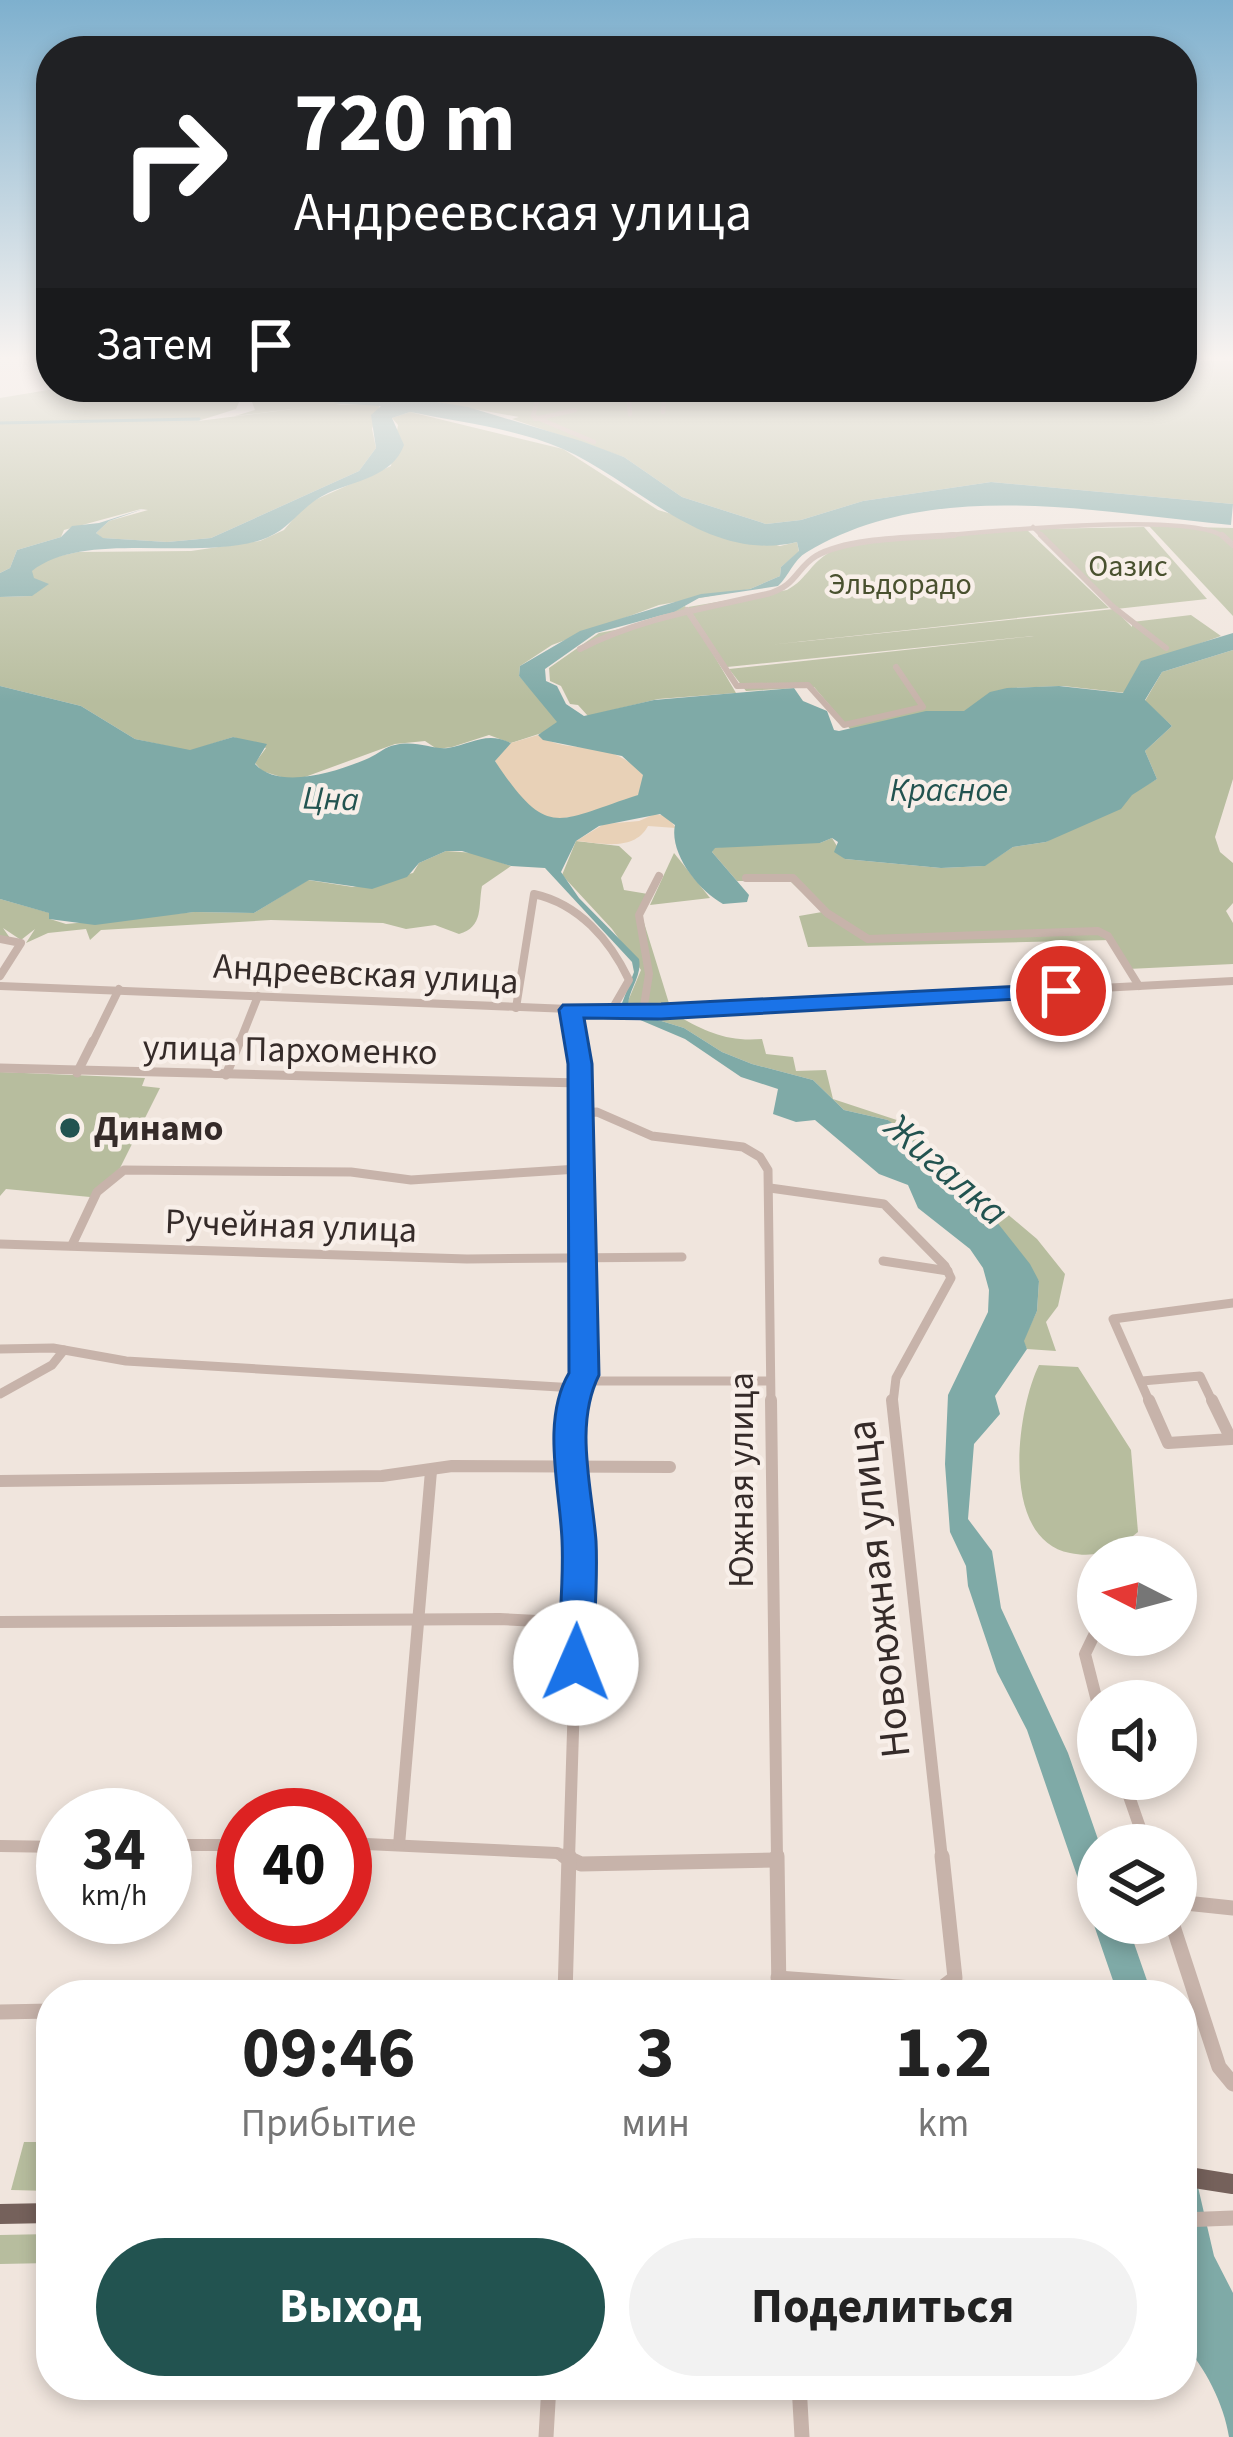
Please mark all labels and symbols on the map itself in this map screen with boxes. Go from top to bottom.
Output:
park label: Оазис [1088,545,1168,588]
park label: Эльдорадо [828,563,972,606]
water label: Красное [890,767,1008,814]
water label: Цна [302,775,360,823]
pin [1010,940,1112,1042]
street label: Андреевская улица [212,941,520,1007]
street label: улица Пархоменко [142,1022,438,1078]
water label: Жигалка [870,1099,1020,1239]
place label: Динамо [94,1103,223,1154]
marker: Динамо [57,1115,83,1141]
street label: Ручейная улица [164,1196,418,1256]
street label: Южная улица [716,1372,767,1588]
street label: Новоюжная улица [831,1417,927,1761]
north arrow [1077,1536,1197,1656]
position arrow [513,1600,639,1726]
speed limit sign: 40 [216,1788,372,1944]

